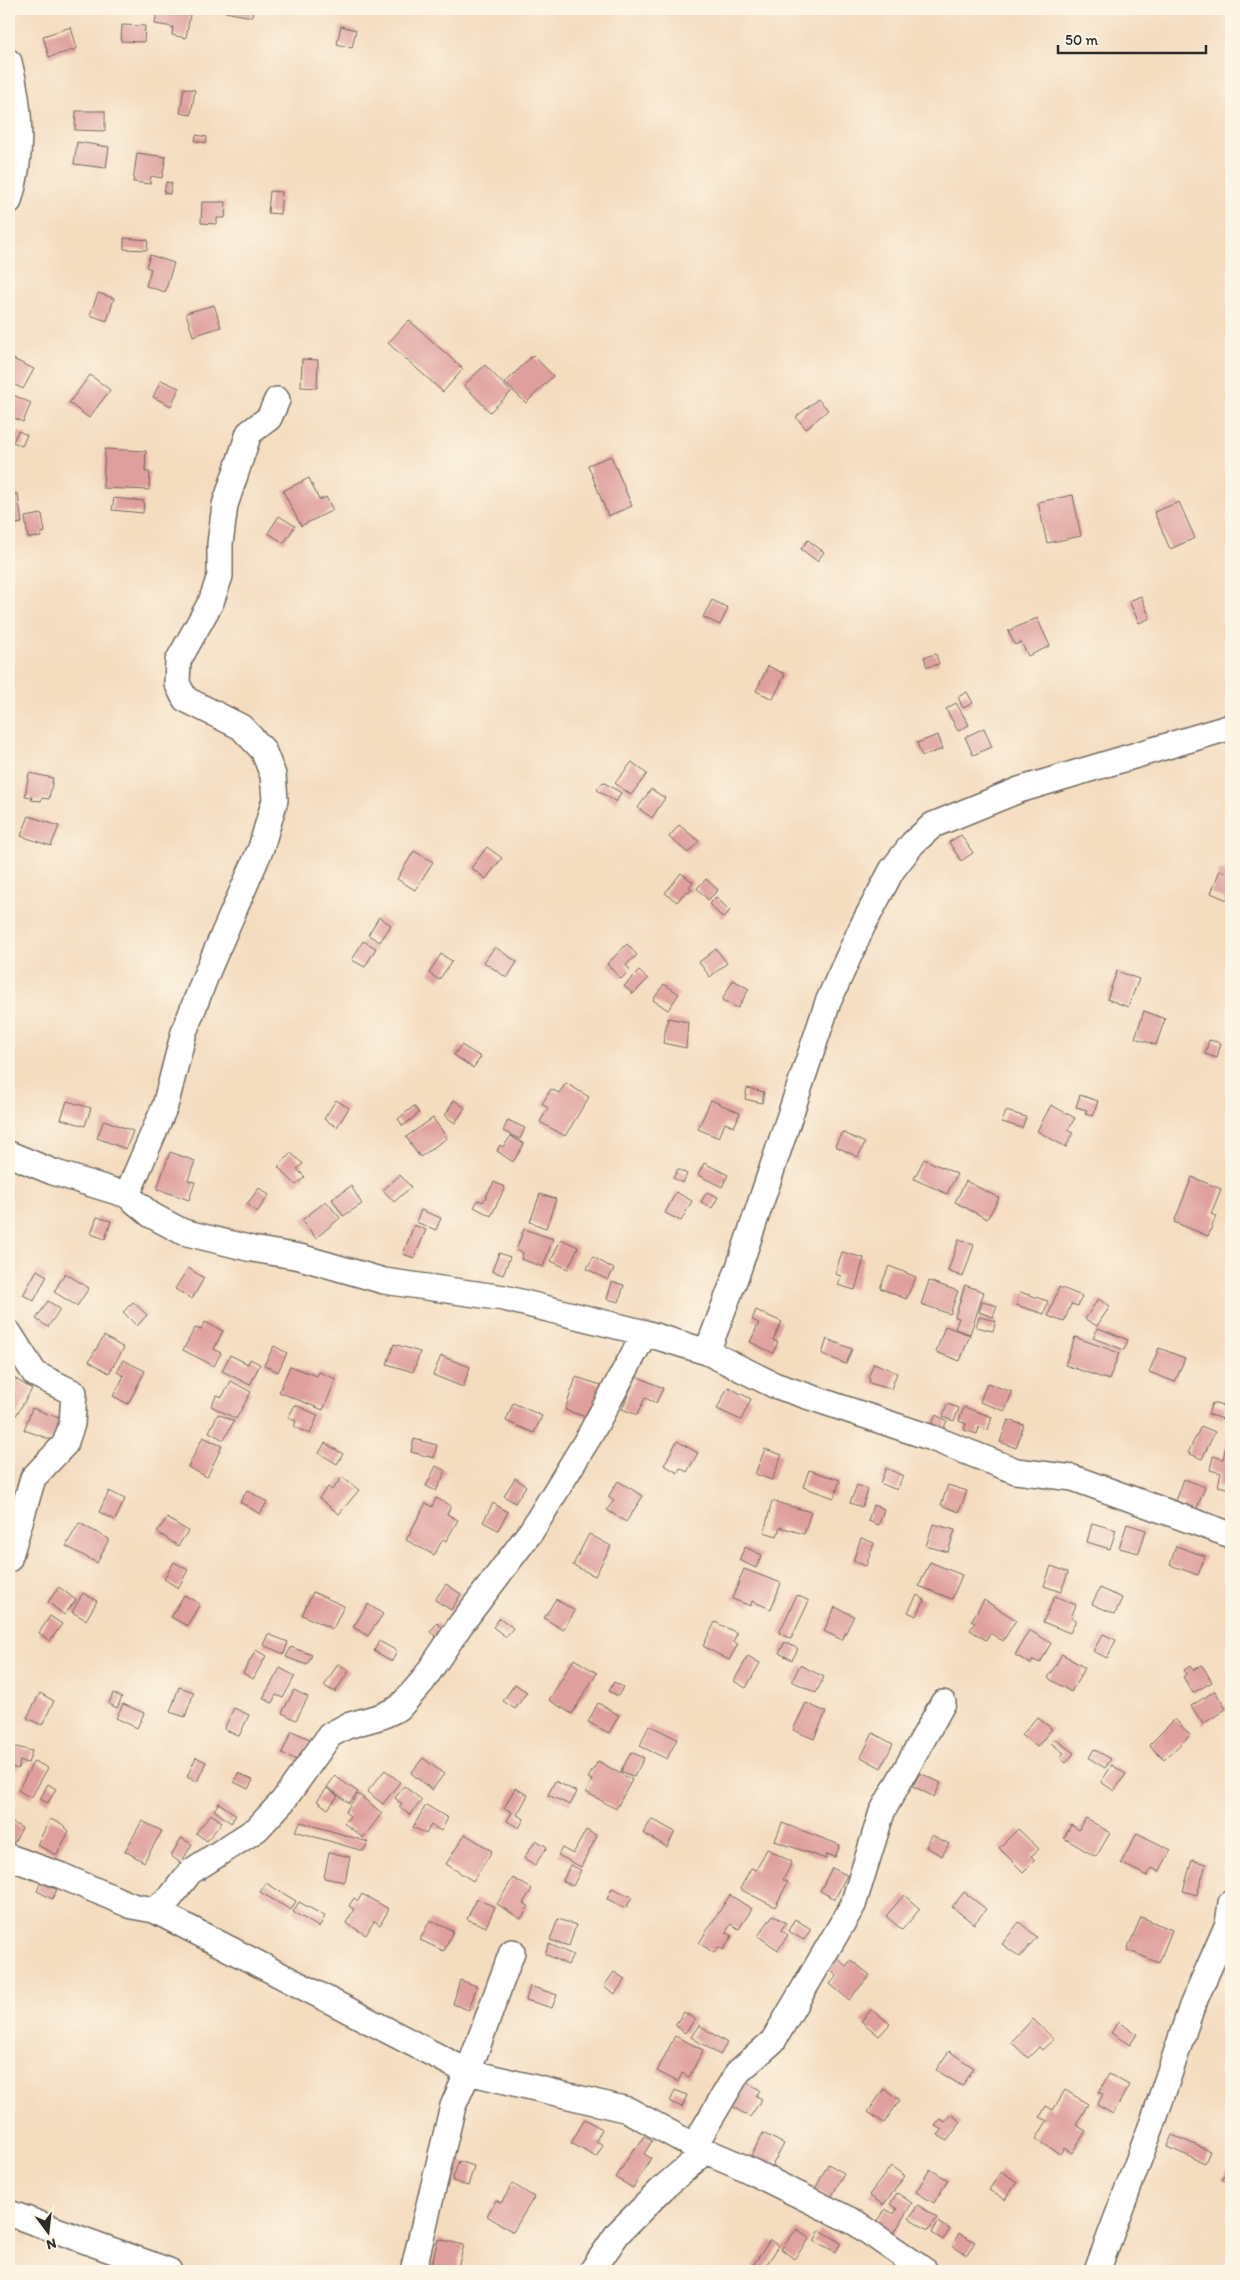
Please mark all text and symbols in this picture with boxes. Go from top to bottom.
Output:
scale bar [1058,22,1205,54]
text: 50 m [1065,31,1098,49]
north arrow [22,2208,72,2258]
text: N [44,2235,58,2254]

